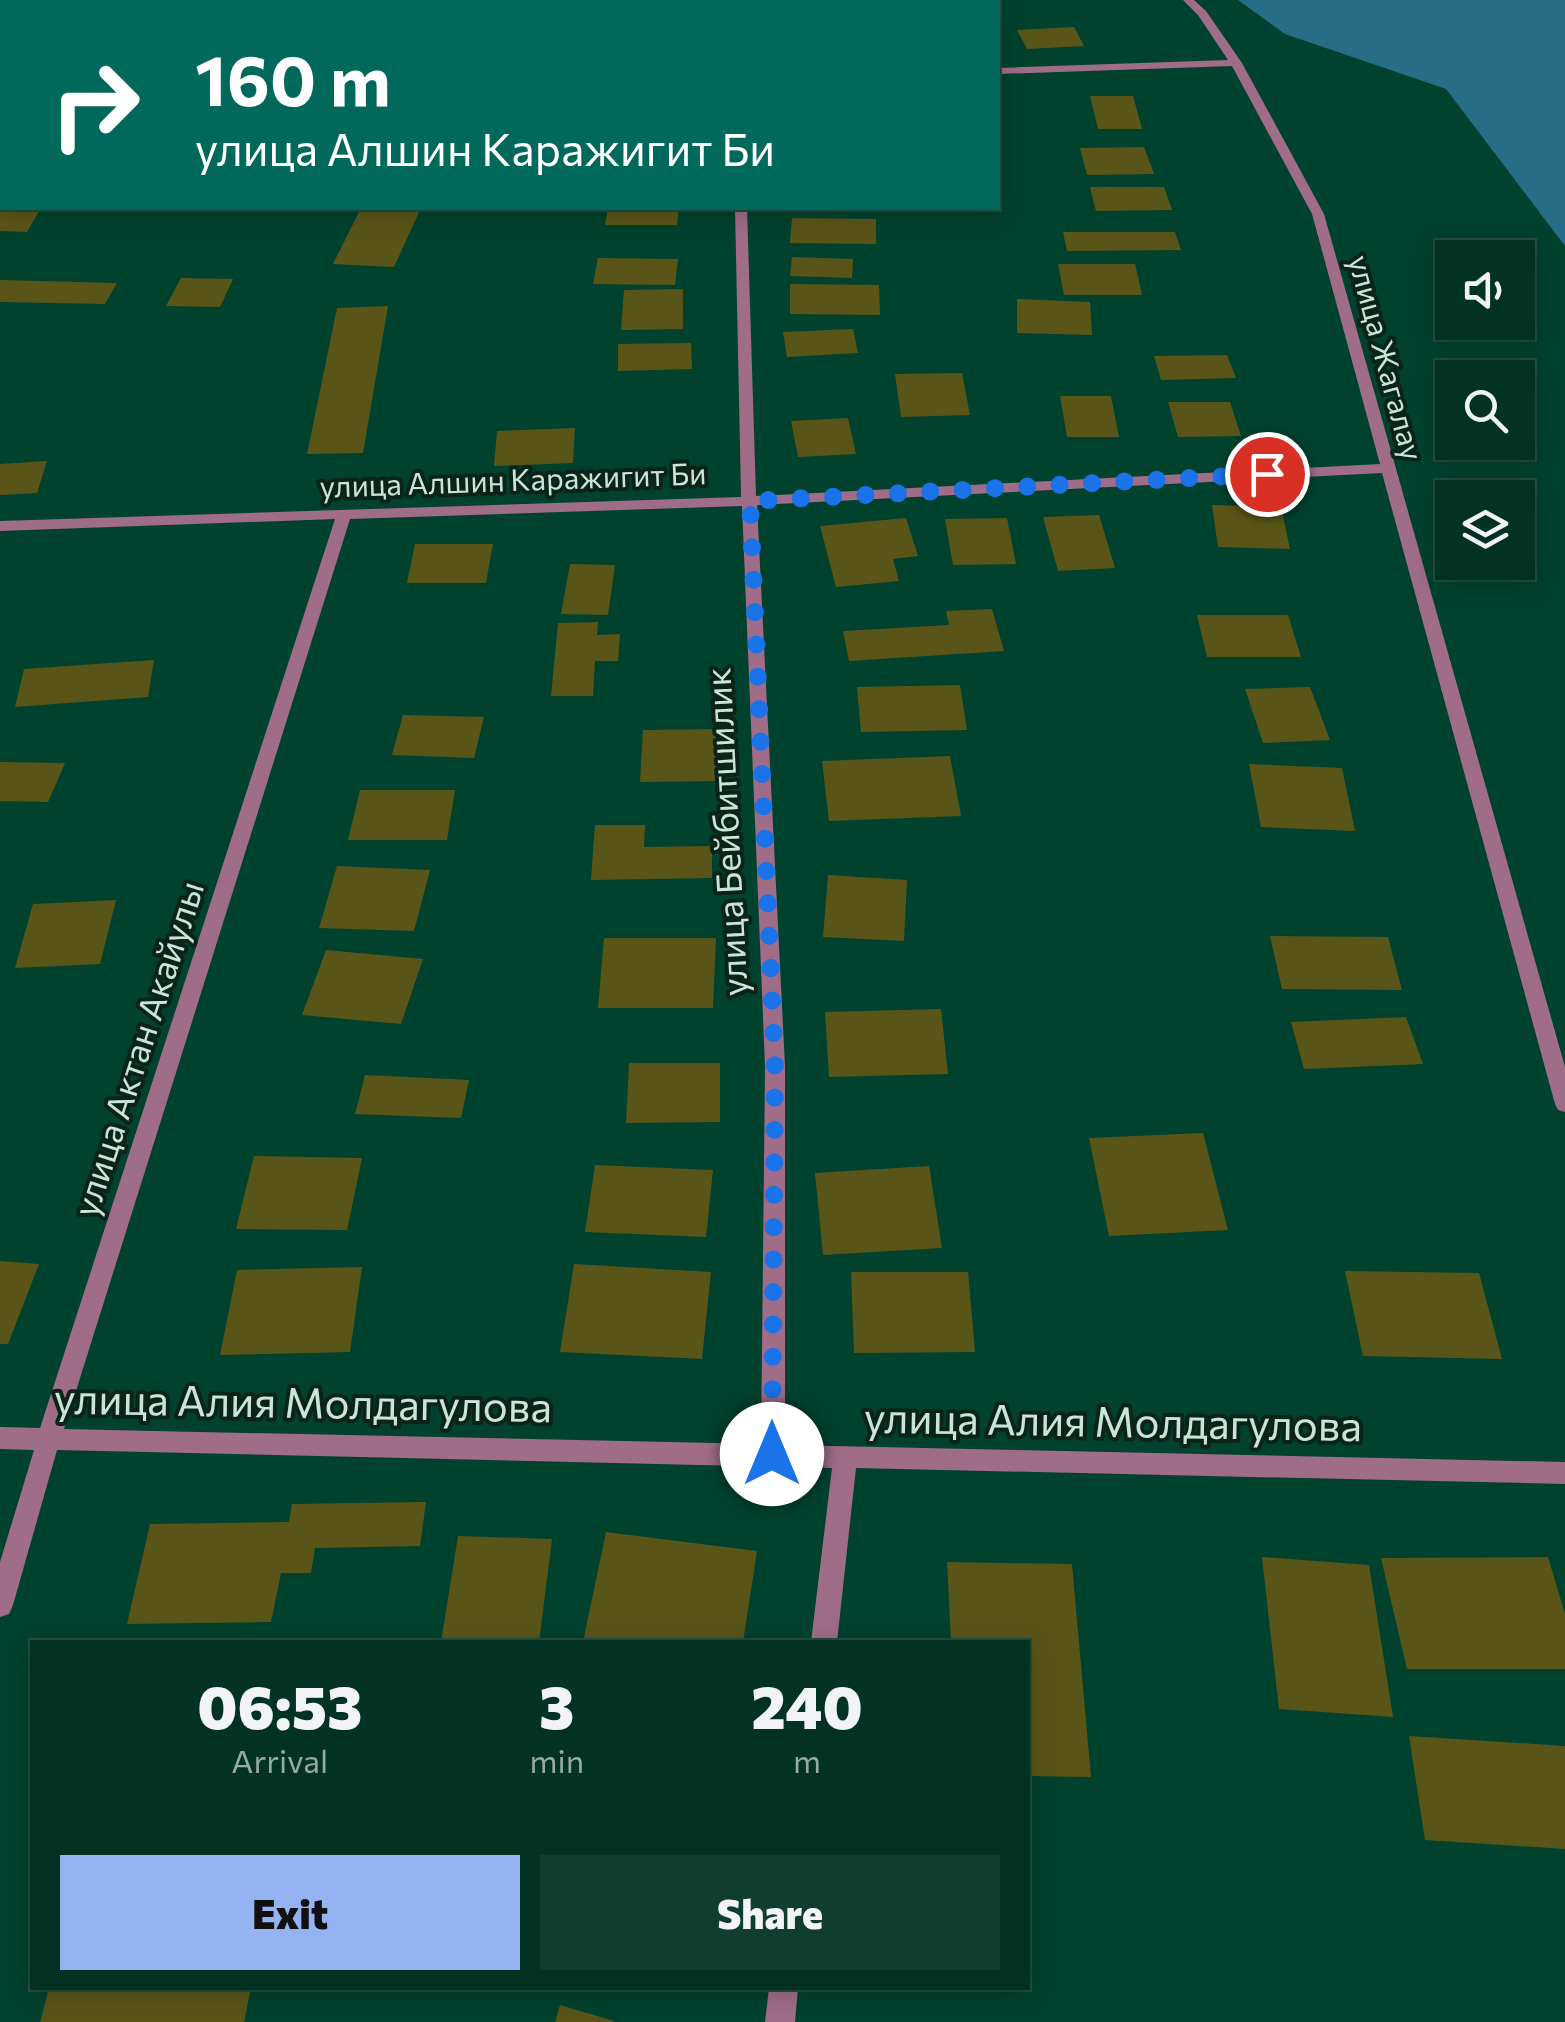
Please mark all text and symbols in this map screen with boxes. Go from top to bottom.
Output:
text: 160 m [195,35,391,120]
icon: right [30,40,160,170]
text: улица Алшин Каражигит Би [195,120,775,175]
map controls [1435,240,1535,580]
button: sound [1435,240,1535,340]
street label: улица Жагалау [1342,251,1433,464]
button: search [1435,360,1535,460]
pin [1225,432,1310,517]
icon: arrive [1240,447,1295,502]
street label: улица Алшин Каражигит Би [319,453,707,504]
button: layers [1435,480,1535,580]
street label: улица Бейбитшилик [694,667,755,997]
street label: улица Актан Акайулы [62,875,211,1221]
street label: улица Алия Молдагулова [54,1371,552,1431]
street label: улица Алия Молдагулова [864,1390,1362,1450]
position arrow [720,1402,824,1506]
text: 06:53 [197,1668,362,1741]
text: 3 [539,1668,574,1741]
text: 240 [751,1668,863,1741]
text: Arrival [231,1740,328,1780]
text: min [530,1740,584,1780]
text: m [793,1740,821,1780]
button: Exit [60,1855,520,1970]
button: Share [540,1855,1000,1970]

